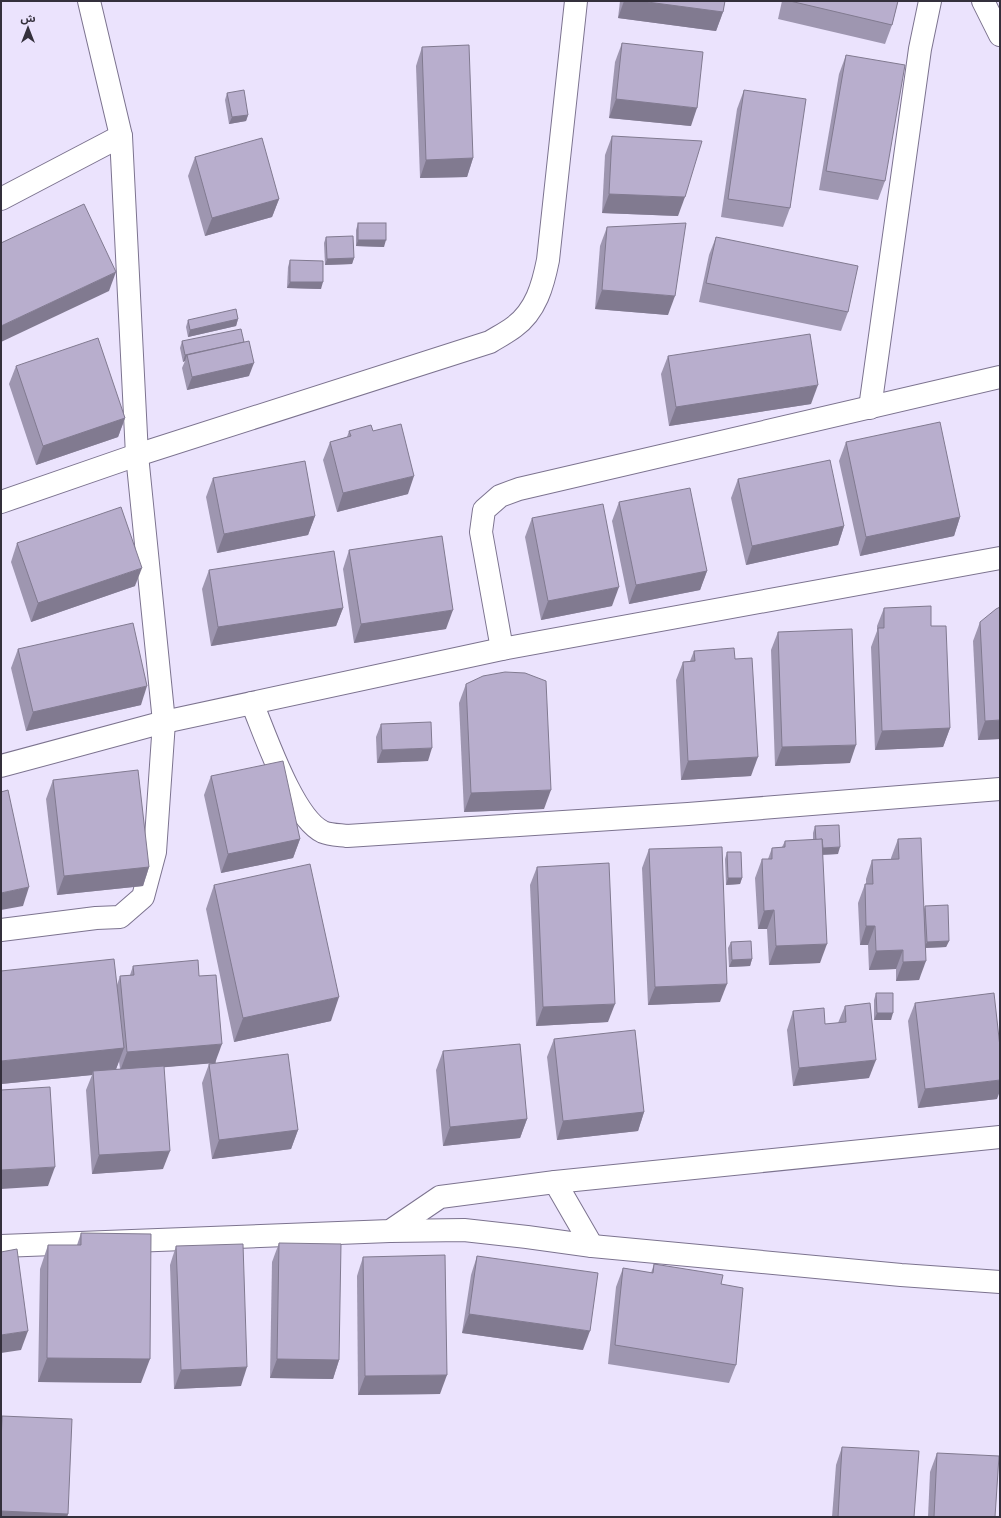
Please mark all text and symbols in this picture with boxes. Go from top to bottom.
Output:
north arrow [8,8,48,48]
text: ش [20,11,36,25]

